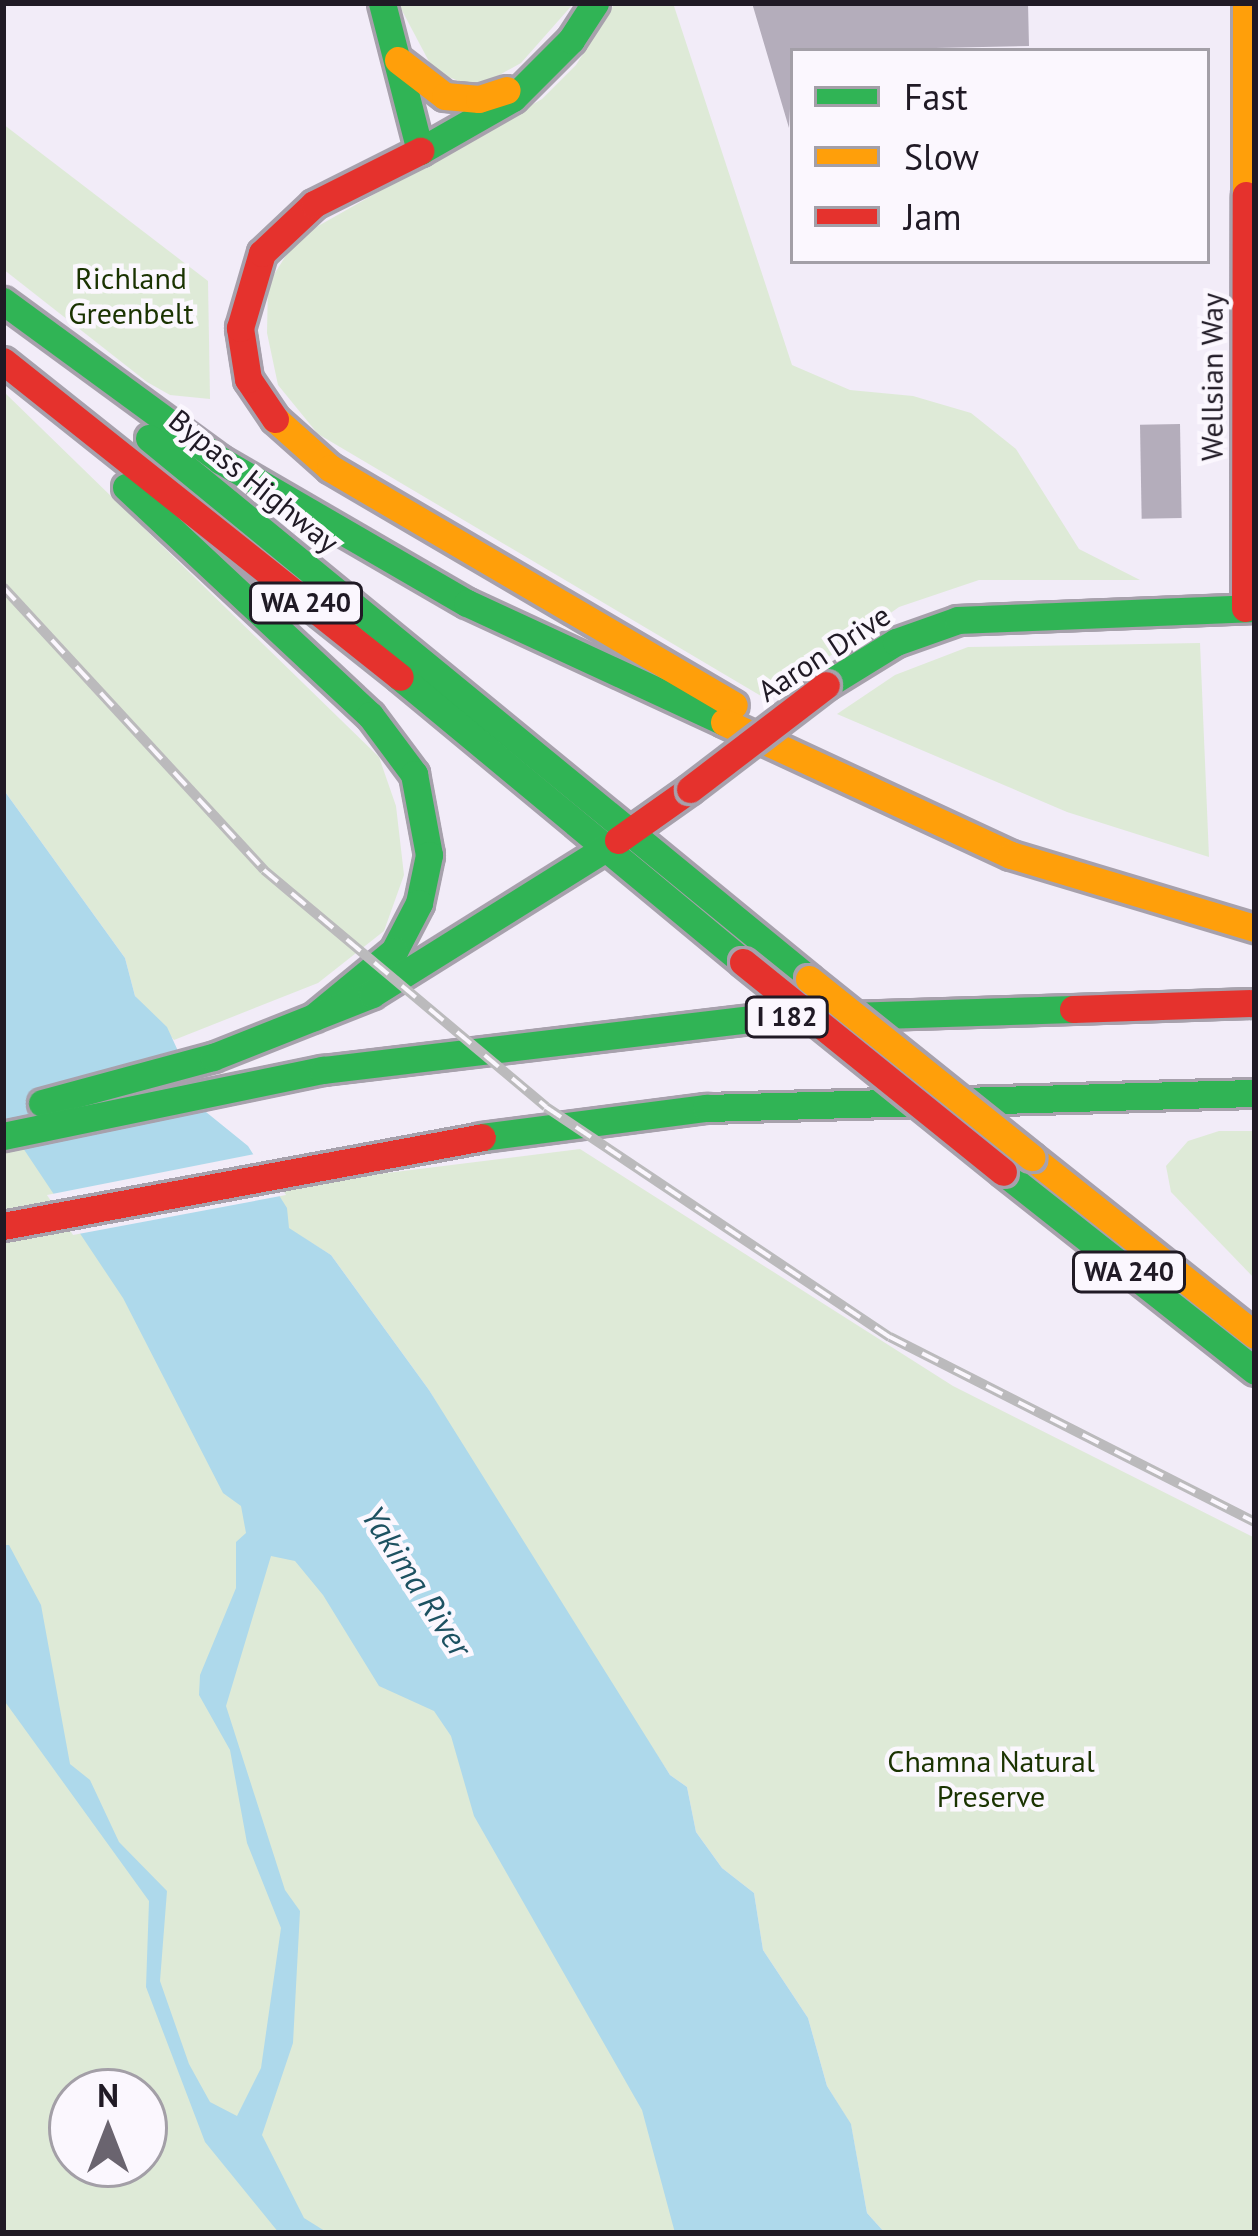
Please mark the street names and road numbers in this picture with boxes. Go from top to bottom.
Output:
street label: Wellsian Way [1194,293,1230,461]
street label: Bypass Highway [162,402,346,560]
road number: WA 240 [246,582,366,624]
street label: Aaron Drive [751,597,897,709]
road number: I 182 [742,996,832,1038]
road number: WA 240 [1069,1251,1189,1293]

